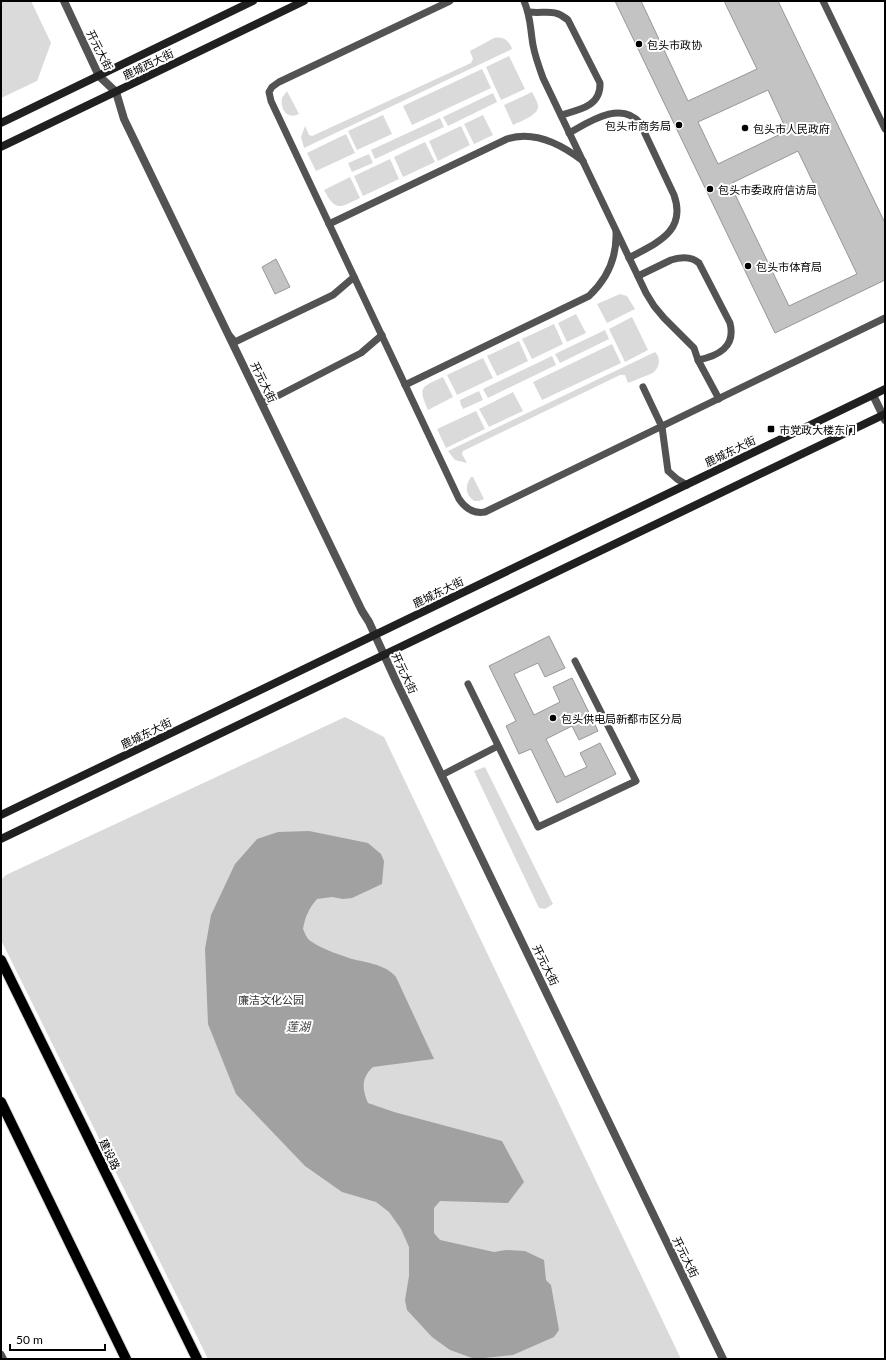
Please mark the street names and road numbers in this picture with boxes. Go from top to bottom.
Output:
street label: 开元大街 [84,27,116,73]
street label: 鹿城西大街 [120,46,176,82]
street label: 开元大街 [249,359,279,405]
street label: 鹿城东大街 [702,433,758,469]
street label: 鹿城东大街 [410,574,466,610]
street label: 开元大街 [390,650,420,696]
street label: 鹿城东大街 [118,715,174,751]
street label: 开元大街 [531,942,561,988]
street label: 建设路 [97,1136,123,1172]
street label: 开元大街 [671,1234,701,1280]

